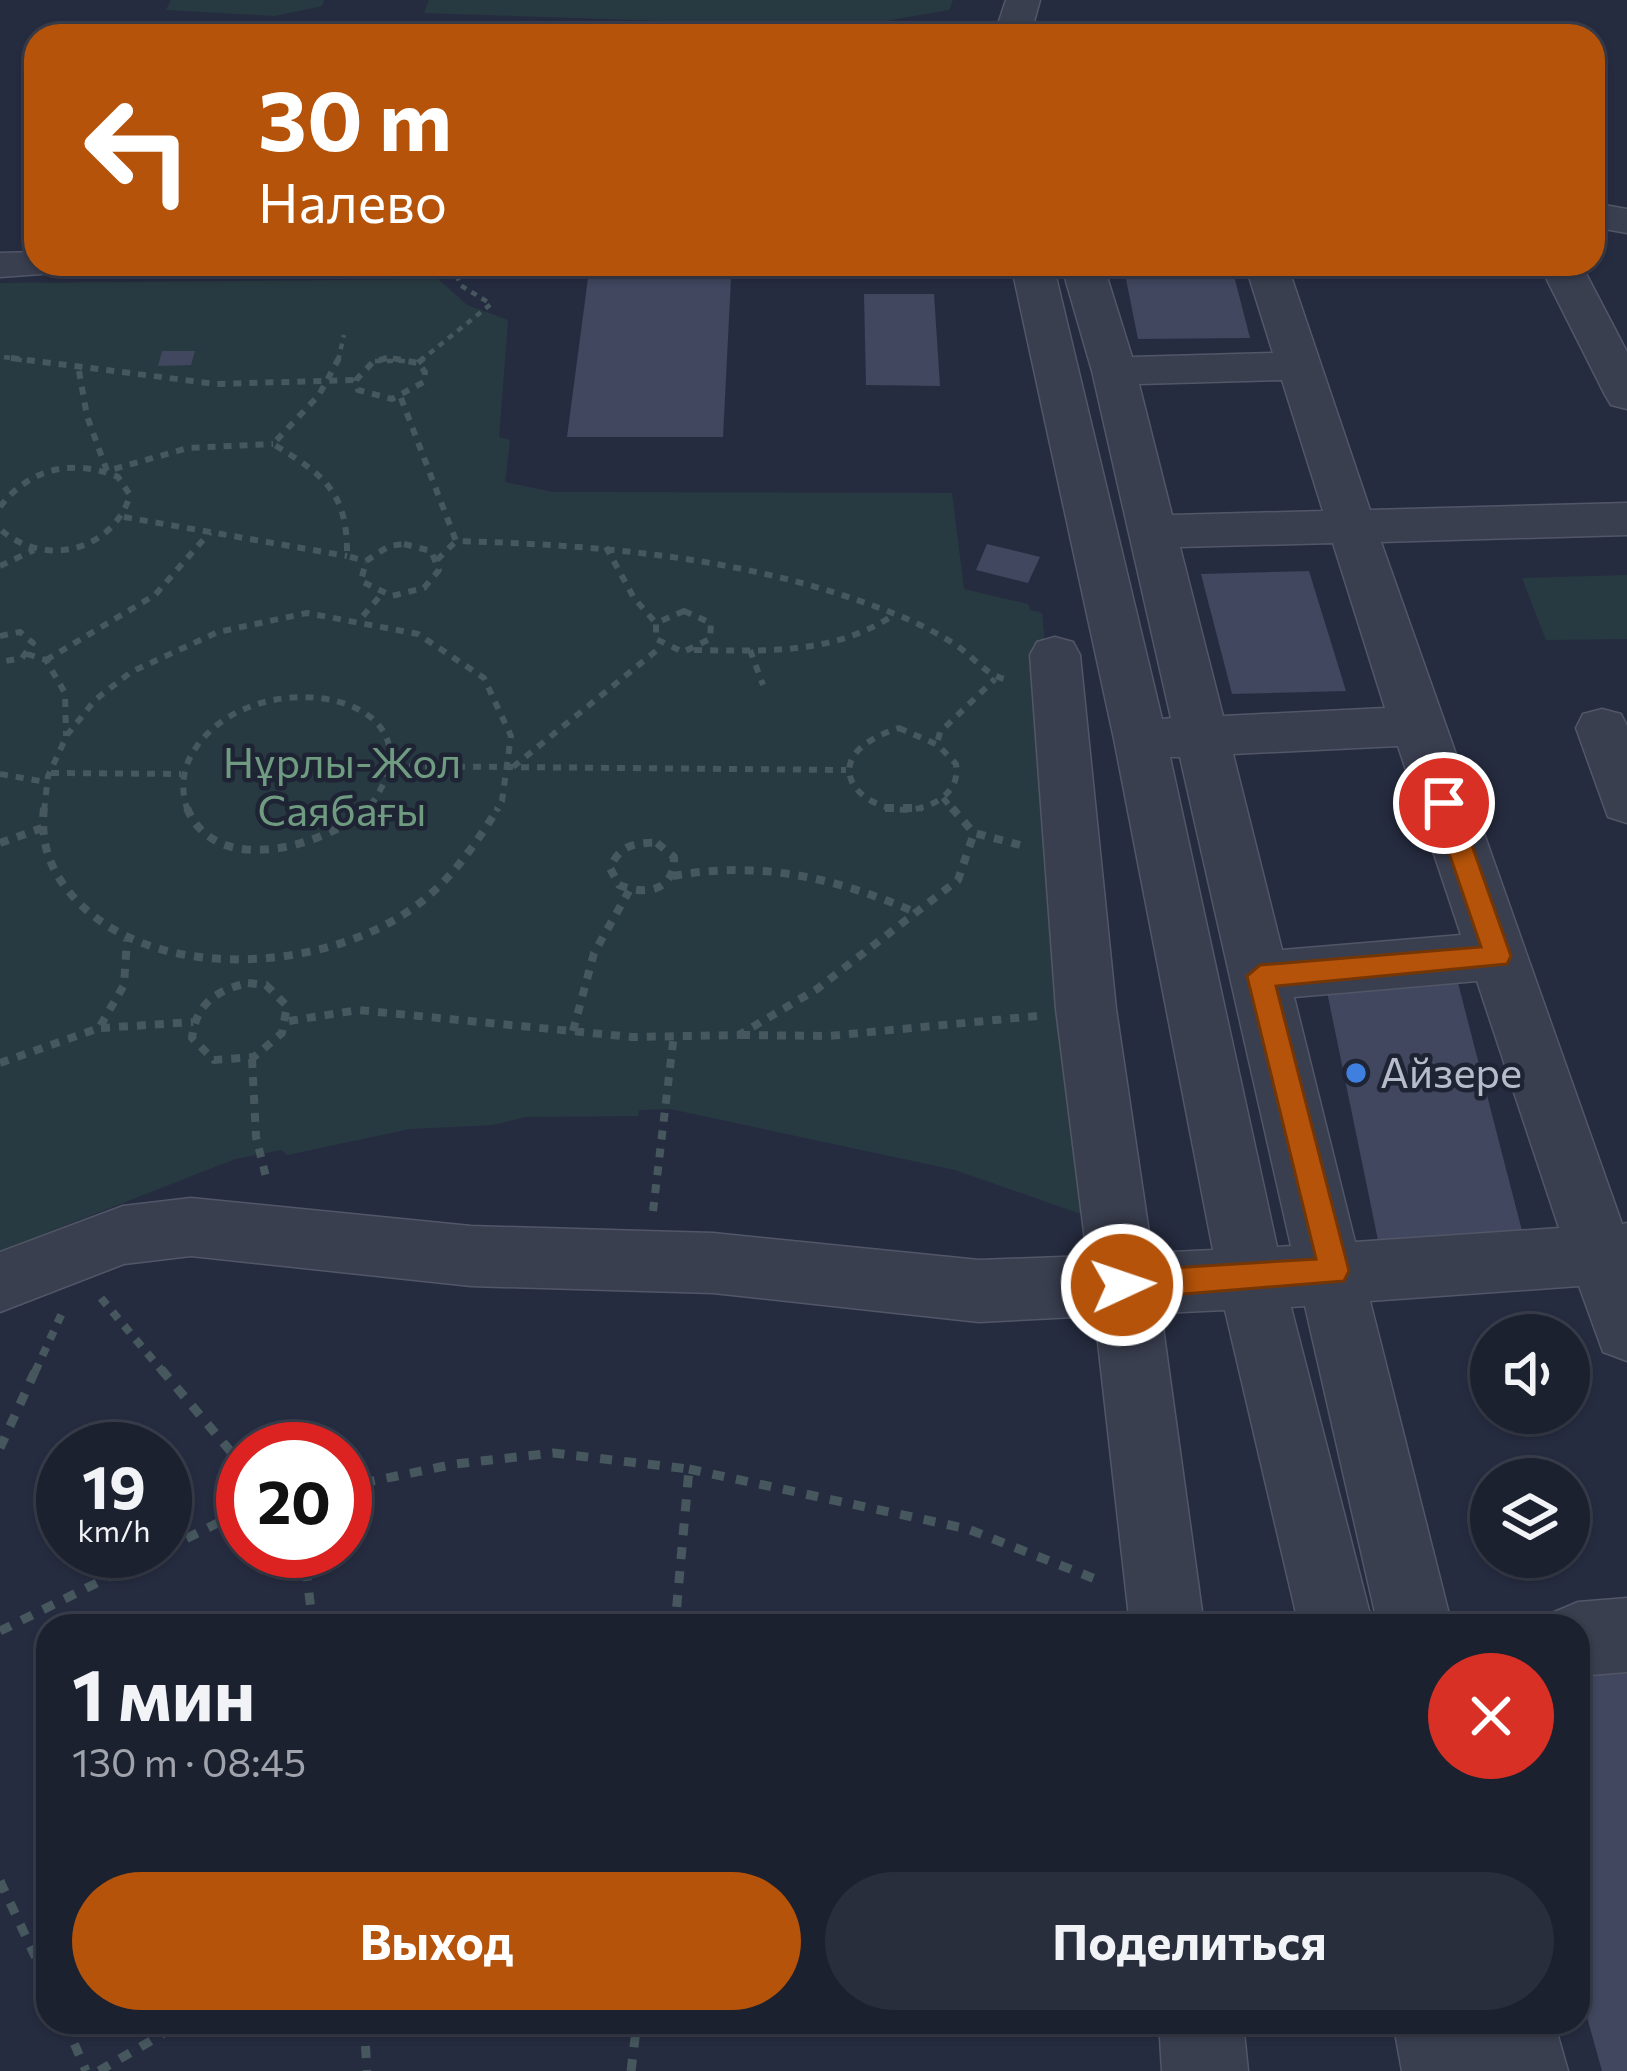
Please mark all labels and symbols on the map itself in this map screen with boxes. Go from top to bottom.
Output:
park label: Нұрлы-Жол Саябағы [223,735,461,835]
pin [1393,752,1495,854]
place label: Айзере [1380,1045,1522,1097]
marker: Айзере [1343,1060,1369,1086]
position arrow [1059,1222,1185,1348]
speed limit sign: 20 [216,1422,372,1578]

